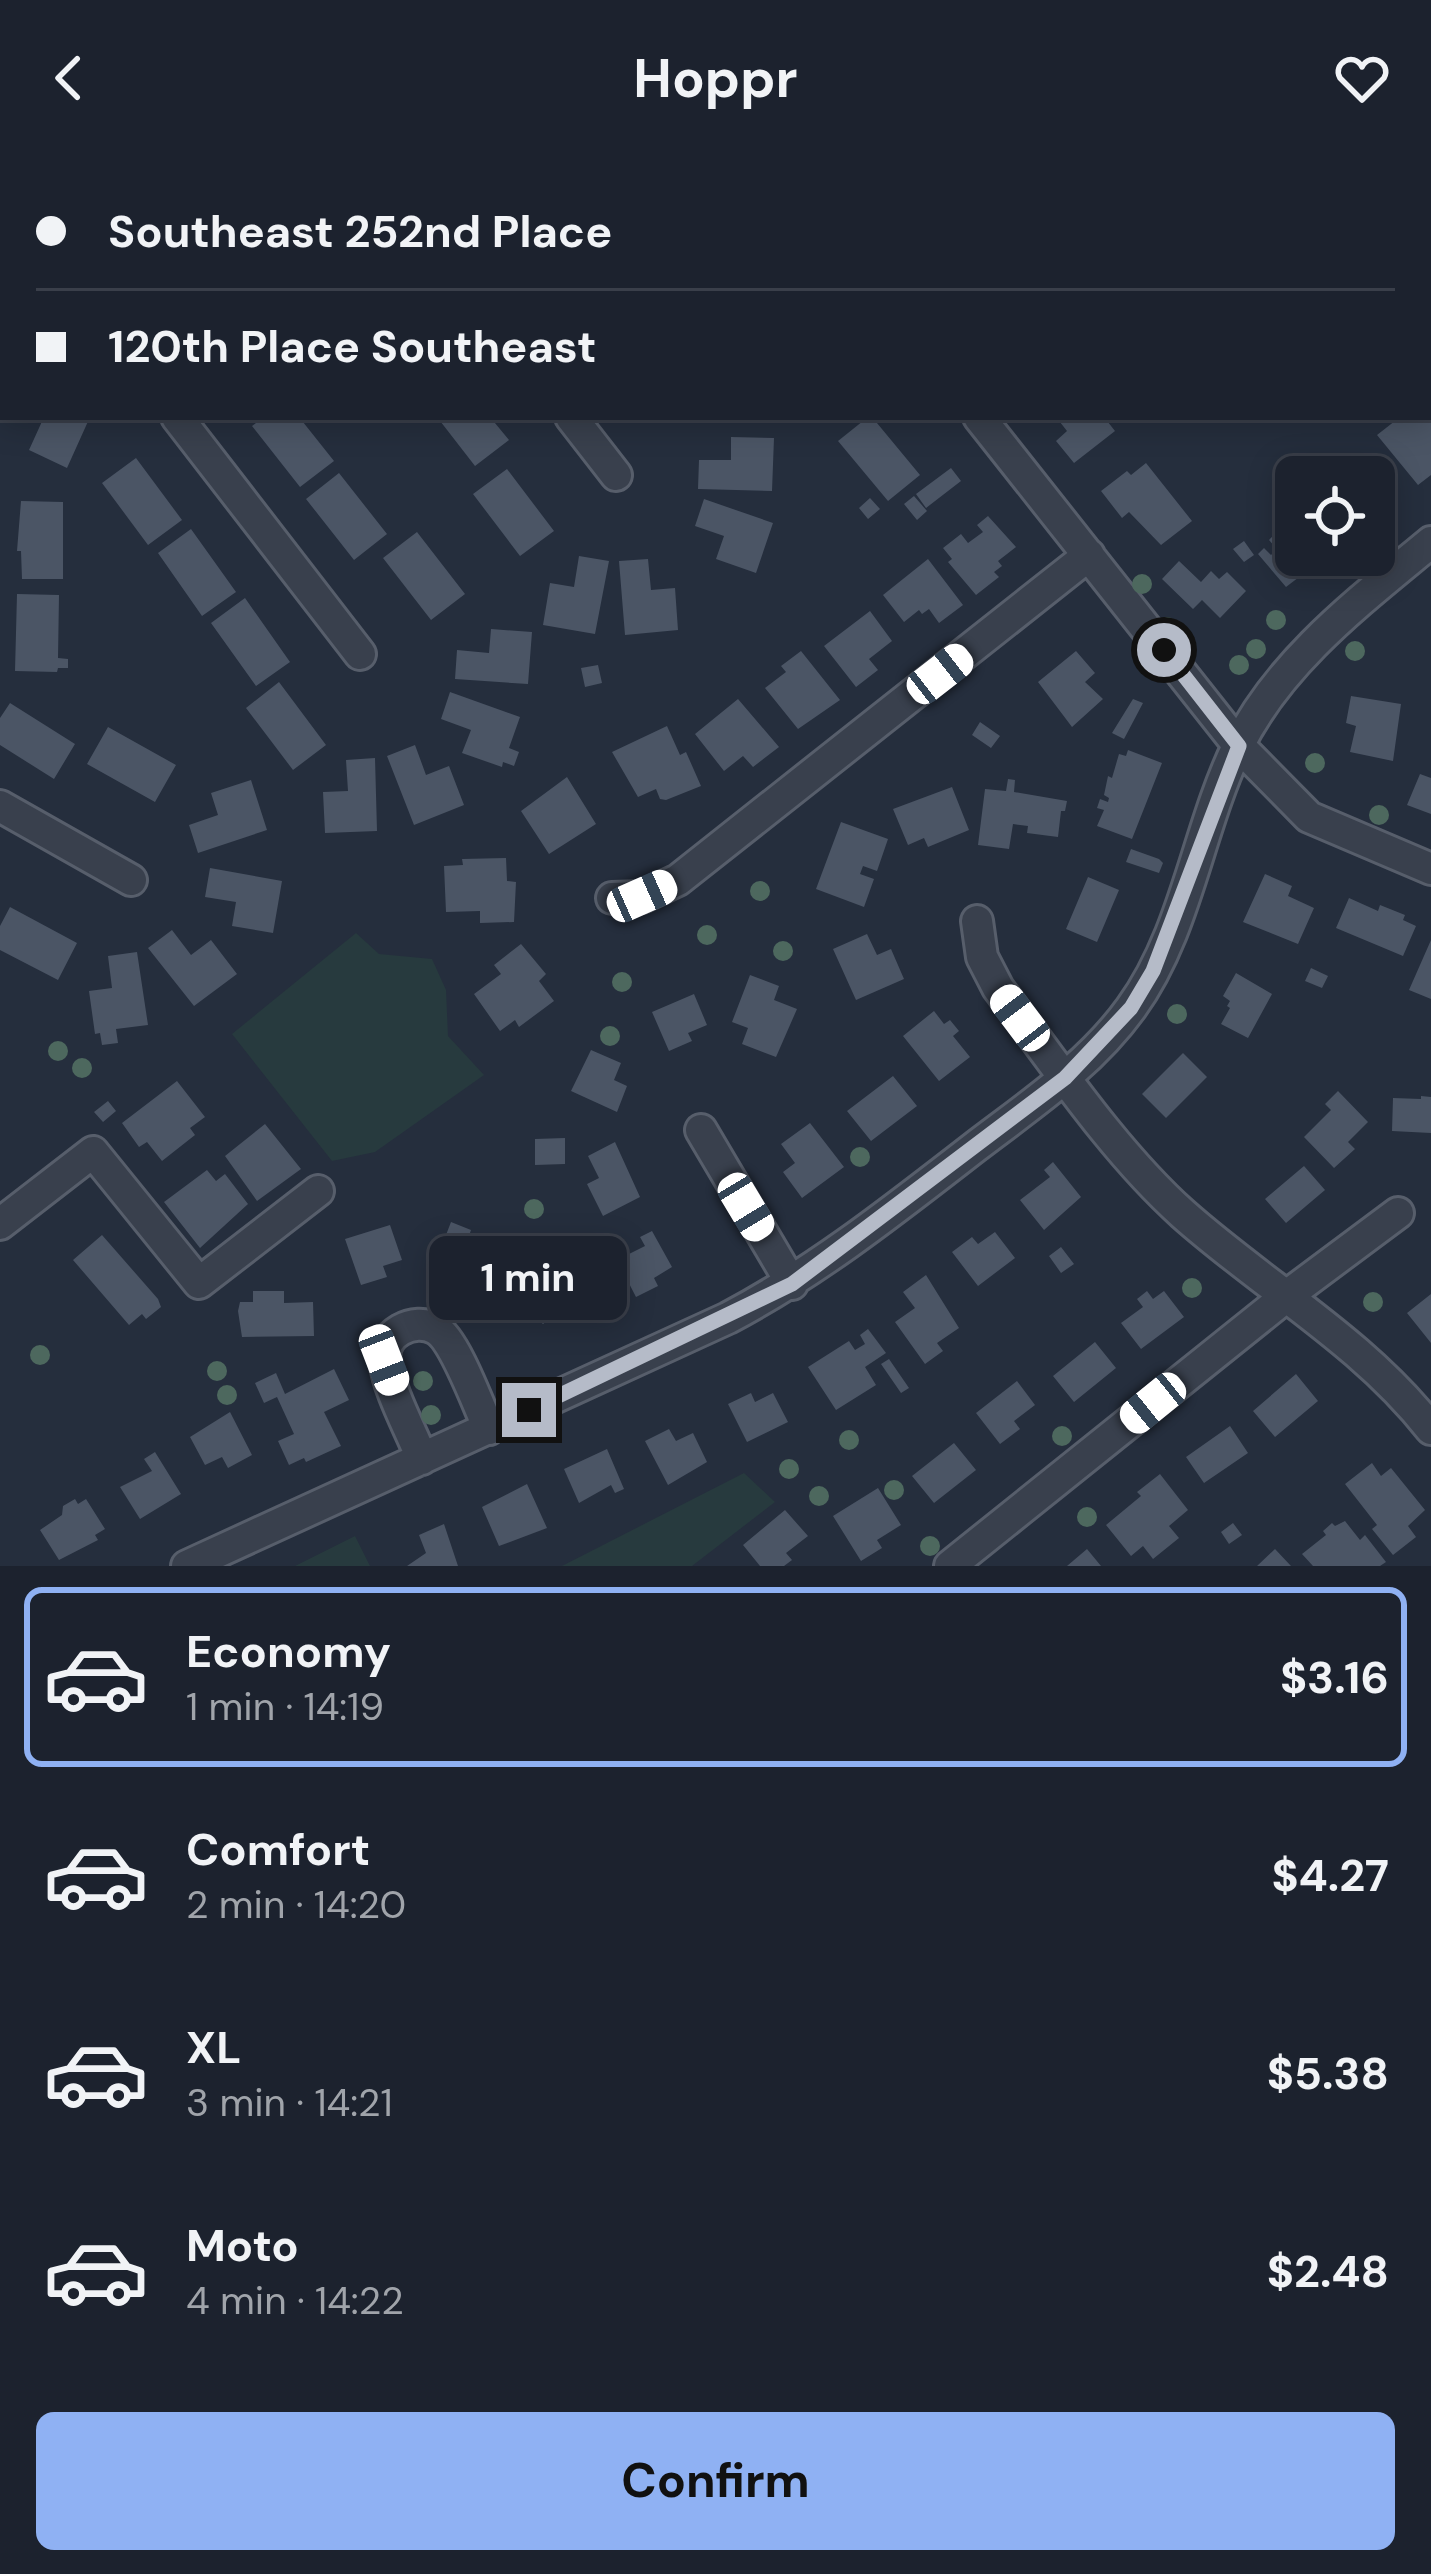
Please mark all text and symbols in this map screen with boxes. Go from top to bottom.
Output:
text: Hoppr [633,43,798,114]
icon: back [36,45,102,111]
icon: heart [1329,45,1395,111]
text: Southeast 252nd Place [108,202,612,261]
text: 120th Place Southeast [108,317,597,376]
map controls [1275,456,1395,576]
button: locate [1275,456,1395,576]
route start [1137,623,1191,677]
car [901,638,979,710]
car [602,865,682,927]
car [984,978,1056,1058]
car [712,1167,780,1247]
callout: 1 min [430,1236,628,1320]
text: 1 min [481,1252,575,1303]
car [354,1320,414,1400]
car [1114,1366,1192,1440]
route end [502,1383,556,1437]
text: Economy [186,1622,391,1681]
icon: car [42,1623,150,1731]
text: $3.16 [1280,1648,1389,1707]
text: 1 min · 14:19 [186,1681,384,1732]
text: Comfort [186,1820,370,1879]
icon: car [42,1821,150,1929]
text: $4.27 [1271,1846,1389,1905]
text: 2 min · 14:20 [186,1879,406,1930]
text: XL [186,2018,241,2077]
icon: car [42,2019,150,2127]
text: $5.38 [1267,2044,1389,2103]
text: 3 min · 14:21 [186,2077,393,2128]
text: Moto [186,2216,299,2275]
icon: car [42,2217,150,2325]
text: $2.48 [1267,2242,1389,2301]
text: 4 min · 14:22 [186,2275,404,2326]
button: Confirm [36,2412,1395,2550]

